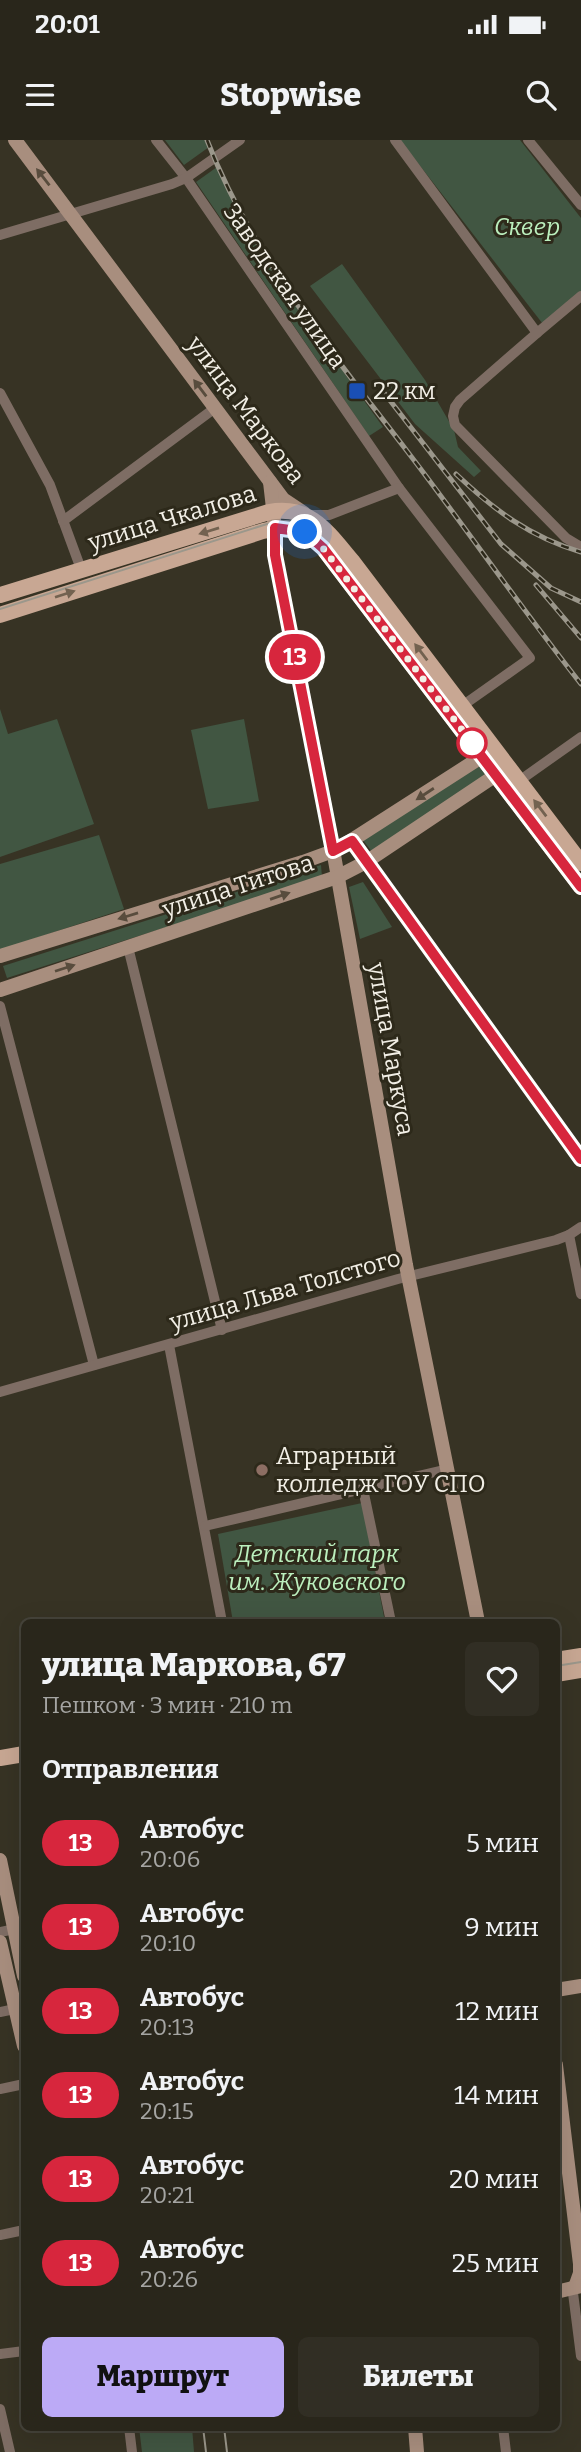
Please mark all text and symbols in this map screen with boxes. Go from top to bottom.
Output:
text: 20:01 [35,9,100,40]
icon: menu [21,76,59,114]
text: Stopwise [220,76,361,114]
icon: search [522,76,560,114]
one-way arrow [37,168,51,186]
street label: Заводская улица [218,198,352,374]
park label: Сквер [494,213,560,241]
street label: улица Маркова [181,330,311,489]
place label: 22 км [373,377,436,405]
one-way arrow [193,379,208,397]
marker: 22 км [347,381,367,401]
street label: улица Чкалова [84,479,259,557]
your location [287,514,322,549]
one-way arrow [198,527,219,537]
one-way arrow [55,588,76,599]
line badge: 13 [264,634,326,680]
text: 13 [283,643,307,671]
one-way arrow [415,643,429,661]
unlabelled marker [457,728,487,758]
one-way arrow [416,787,435,800]
one-way arrow [532,800,547,818]
street label: улица Титова [158,848,317,924]
one-way arrow [270,890,291,901]
one-way arrow [117,911,138,922]
street label: улица Маркуса [362,959,420,1138]
one-way arrow [54,962,75,973]
street label: улица Льва Толстого [165,1244,404,1337]
place label: Аграрный колледж ГОУ СПО [276,1442,486,1498]
marker: Аграрный колледж ГОУ СПО [254,1462,270,1478]
park label: Детский парк им. Жуковского [228,1540,406,1596]
button: heart [465,1642,539,1716]
text: улица Маркова, 67 [42,1645,346,1685]
text: Пешком · 3 мин · 210 m [42,1691,292,1719]
text: Отправления [42,1754,219,1785]
text: Автобус [140,1814,244,1845]
text: 5 мин [466,1828,539,1859]
text: 13 [68,1829,93,1857]
text: 20:06 [140,1845,200,1873]
text: Автобус [140,1898,244,1929]
text: 9 мин [465,1912,539,1943]
text: 13 [68,1913,93,1941]
text: 20:10 [140,1929,196,1957]
text: Автобус [140,1982,244,2013]
text: 12 мин [455,1996,539,2027]
text: 13 [68,1997,93,2025]
text: 20:13 [140,2013,195,2041]
text: Автобус [140,2066,244,2097]
text: 14 мин [454,2080,539,2111]
text: 13 [68,2081,93,2109]
text: 20:15 [140,2097,194,2125]
text: Автобус [140,2150,244,2181]
text: 20 мин [449,2164,539,2195]
text: 13 [68,2165,93,2193]
text: 20:21 [140,2181,194,2209]
text: Автобус [140,2234,244,2265]
text: 25 мин [452,2248,539,2279]
text: 13 [68,2249,93,2277]
text: 20:26 [140,2265,198,2293]
button: Маршрут [42,2337,284,2417]
button: Билеты [298,2337,539,2417]

